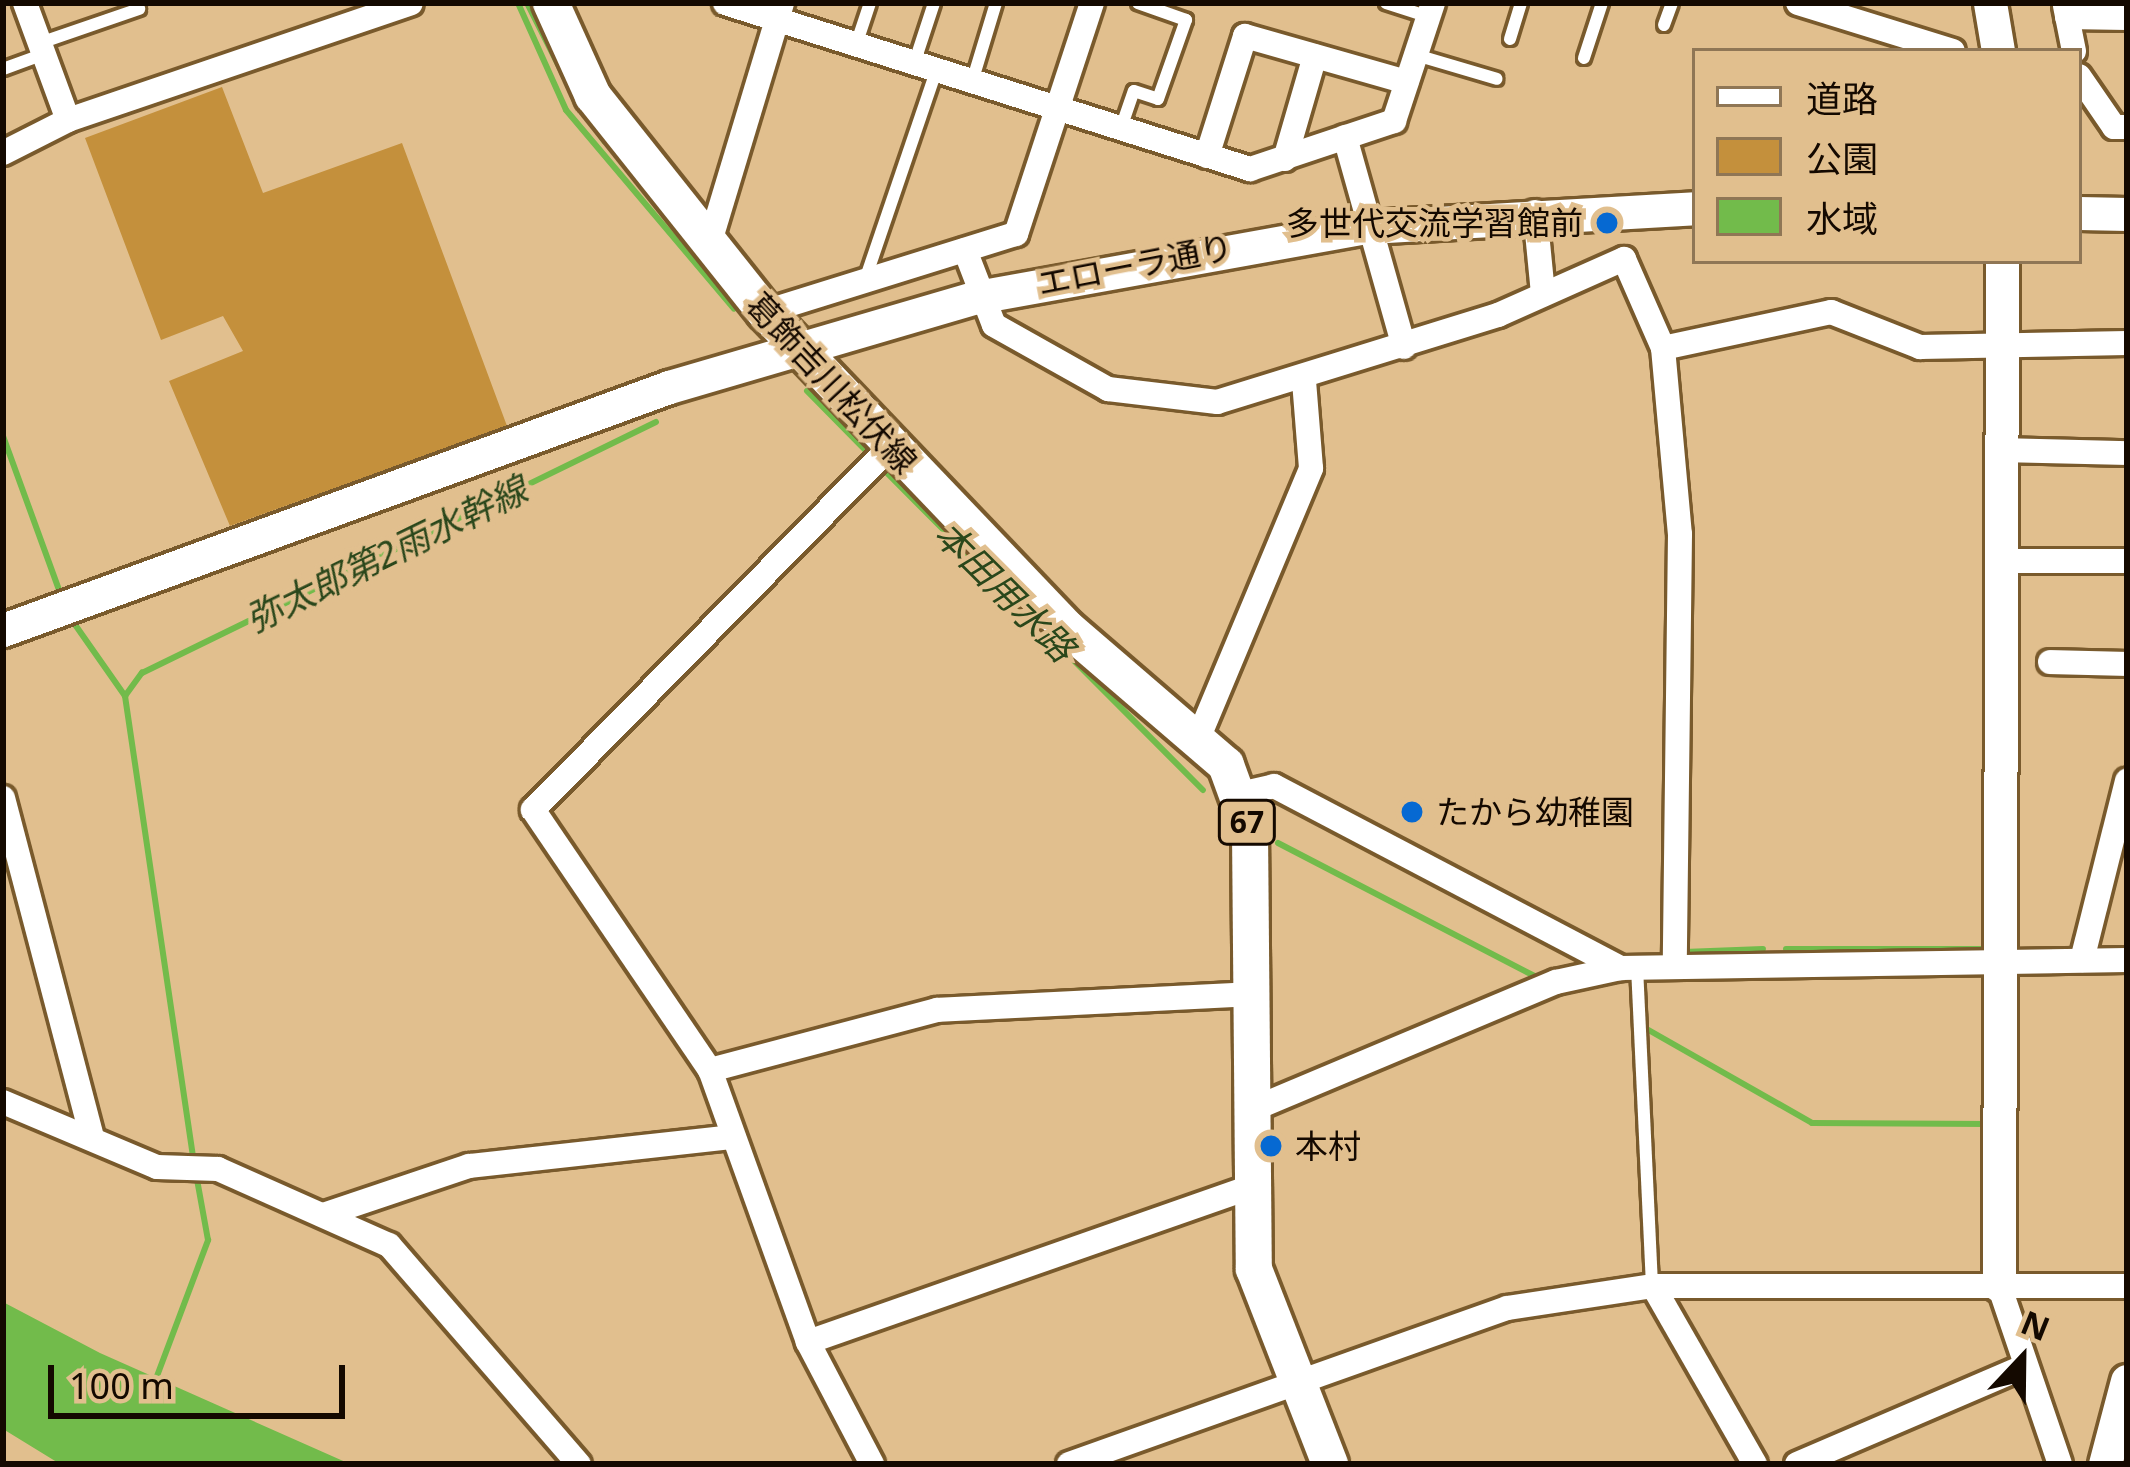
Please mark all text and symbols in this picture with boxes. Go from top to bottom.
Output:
legend [1692,48,2082,264]
text: 道路 [1806,74,1878,123]
text: 公園 [1806,134,1878,183]
text: 水域 [1806,194,1878,243]
place label: 多世代交流学習館前 [1286,203,1583,243]
marker: 多世代交流学習館前 [1594,210,1620,236]
street label: エローラ通り [1034,227,1236,303]
street label: 葛飾吉川松伏線 [739,285,925,481]
water label: 弥太郎第2雨水幹線 [238,467,534,641]
water label: 本田用水路 [926,512,1084,670]
place label: たから幼稚園 [1436,792,1634,832]
road number: 67 [1217,798,1277,846]
marker: たから幼稚園 [1399,799,1425,825]
place label: 本村 [1295,1126,1361,1166]
marker: 本村 [1258,1133,1284,1159]
north arrow [1962,1299,2082,1419]
text: N [2015,1299,2057,1351]
scale bar [54,1341,351,1415]
text: 100 m [69,1361,174,1410]

